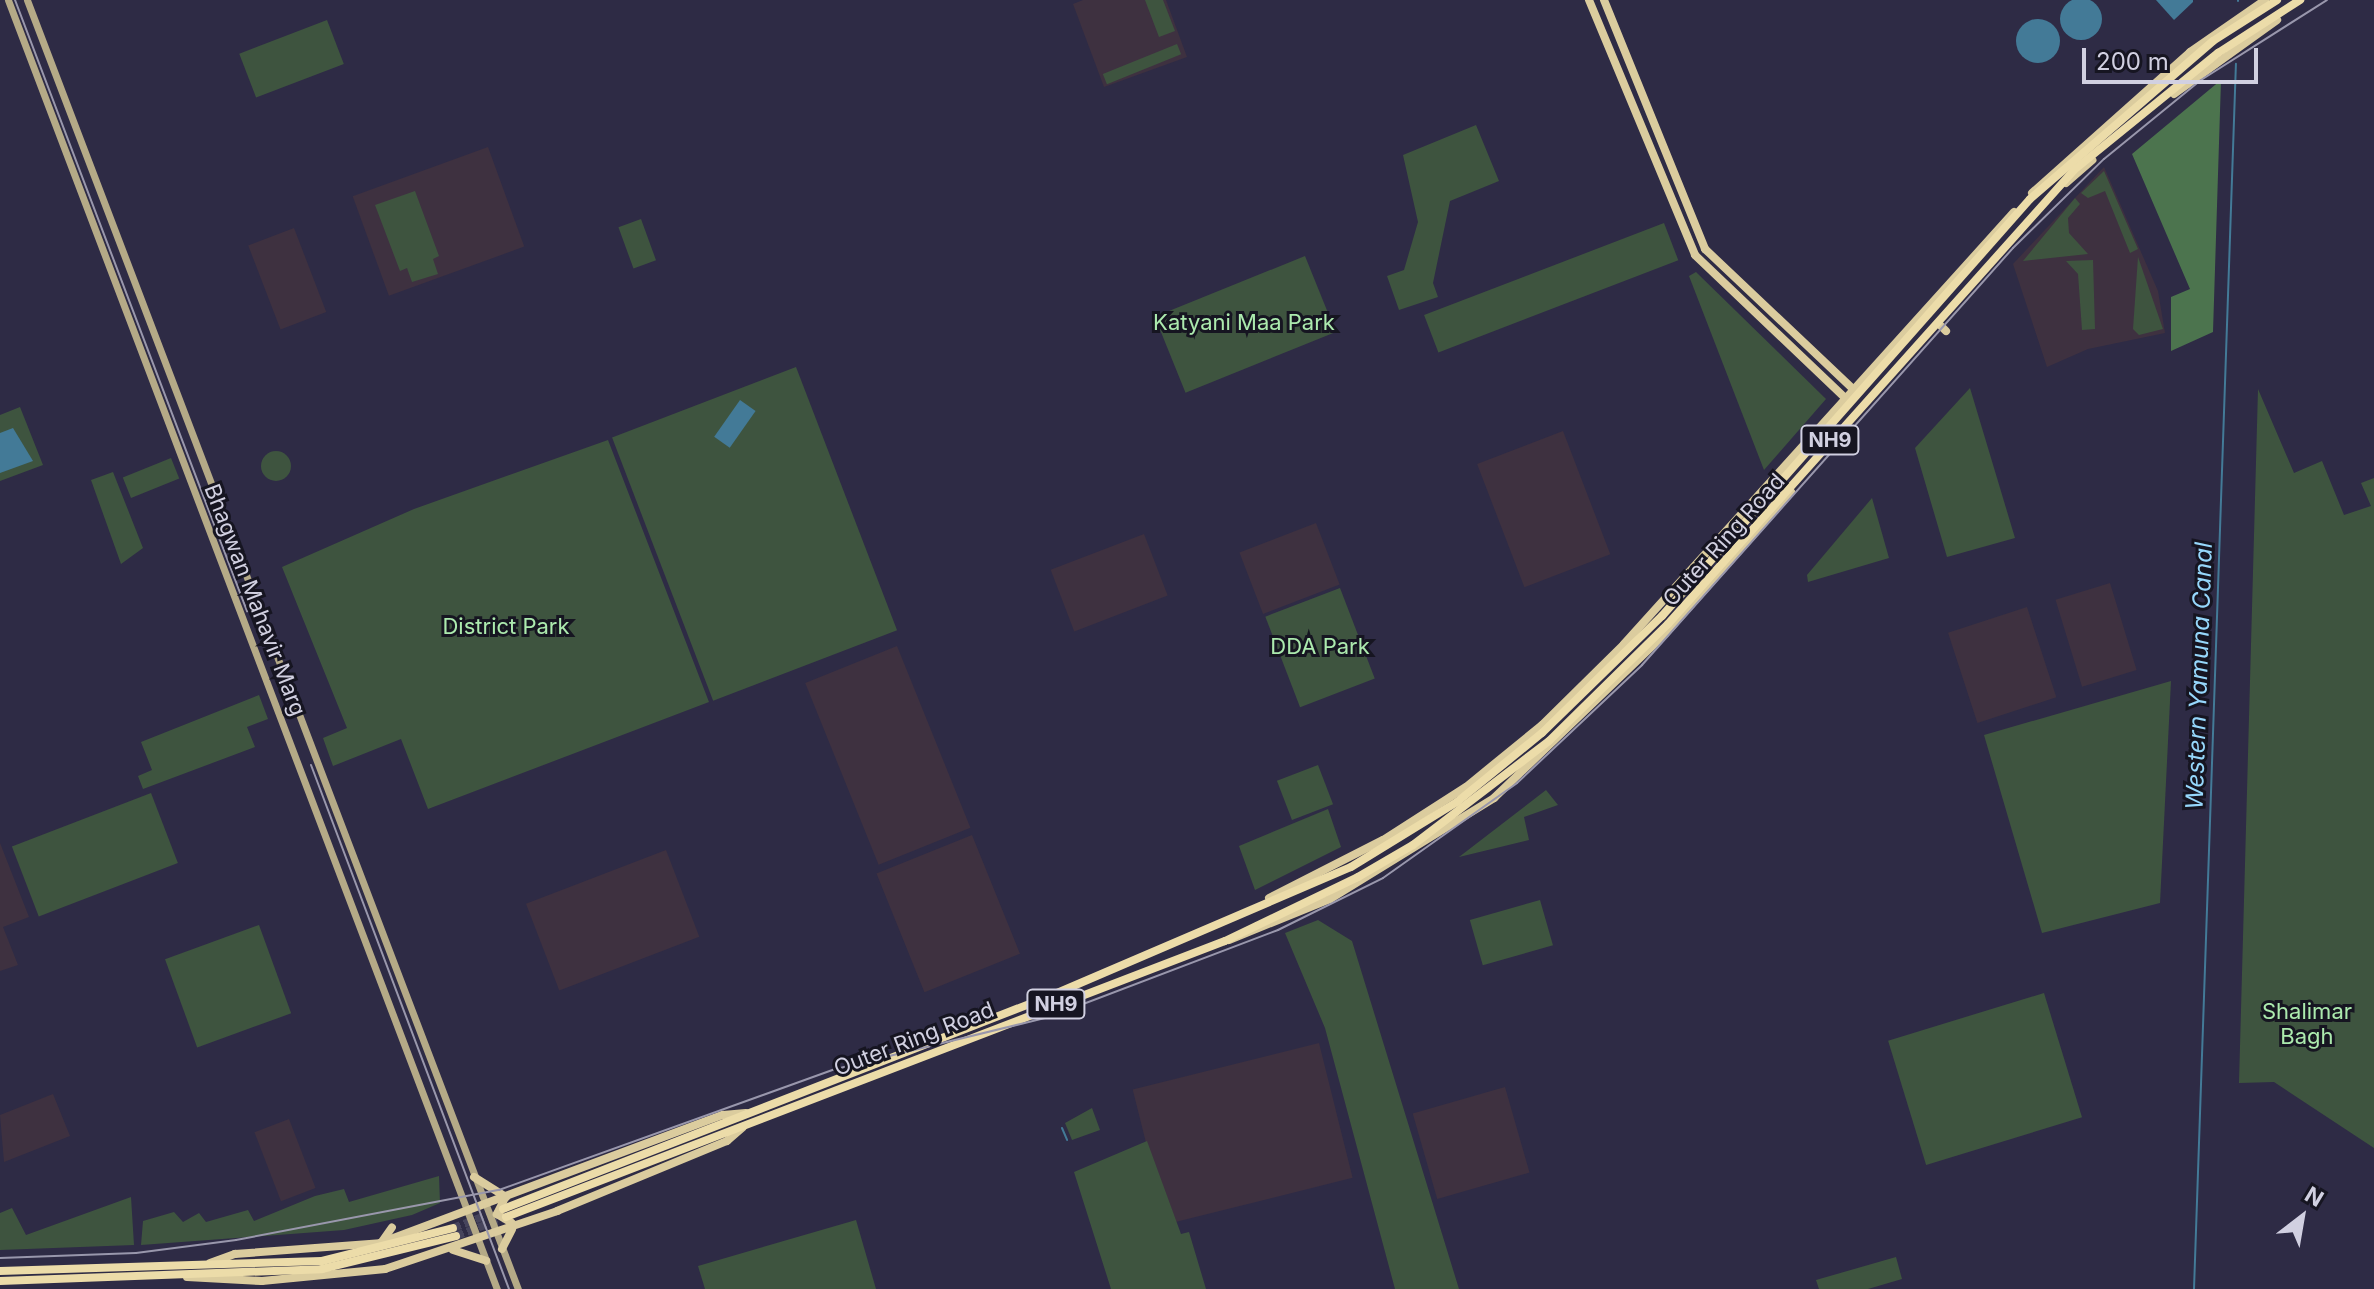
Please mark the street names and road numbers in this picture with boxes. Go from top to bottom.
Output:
road number: NH9 [1800,424,1860,456]
street label: Outer Ring Road [1658,468,1790,612]
street label: Bhagwan Mahavir Marg [199,481,311,719]
road number: NH9 [1026,988,1086,1020]
street label: Outer Ring Road [830,996,998,1082]

